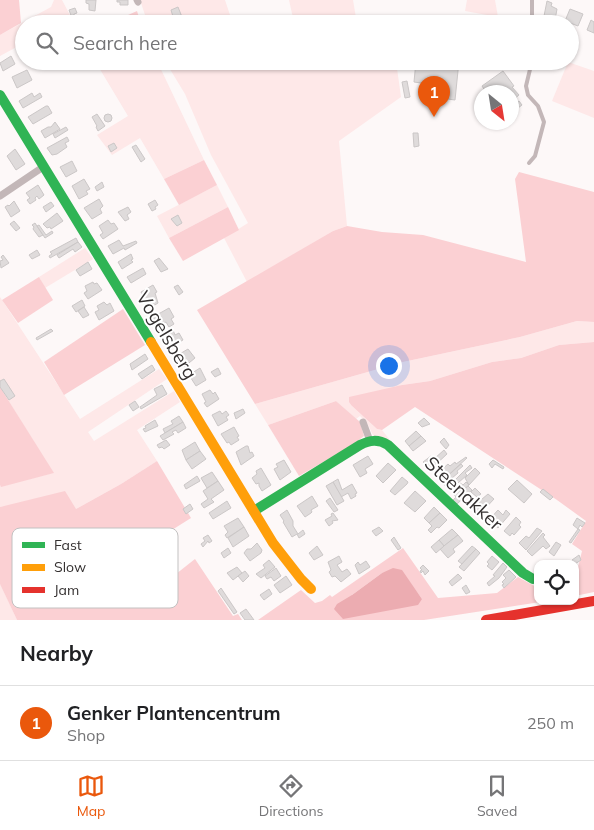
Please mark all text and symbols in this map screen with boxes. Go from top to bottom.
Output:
search box [15,15,579,70]
icon: search [33,29,61,57]
text: Search here [73,31,177,55]
pin: 1 [418,76,450,117]
north arrow [474,85,519,130]
street label: Vogelsberg [131,287,203,383]
your location [376,353,402,379]
street label: Steenakker [420,451,508,535]
legend [12,528,178,608]
text: Fast [54,536,82,554]
text: Slow [54,558,86,576]
map controls [534,560,579,605]
button: locate [534,560,579,605]
text: Jam [54,581,79,599]
text: Nearby [20,640,93,666]
text: Genker Plantencentrum [67,701,280,725]
text: 1 [31,713,41,733]
text: 250 m [527,713,574,733]
text: Shop [67,725,105,745]
tab: Map [77,772,105,820]
tab: Directions [259,772,324,820]
tab: Saved [477,772,517,820]

